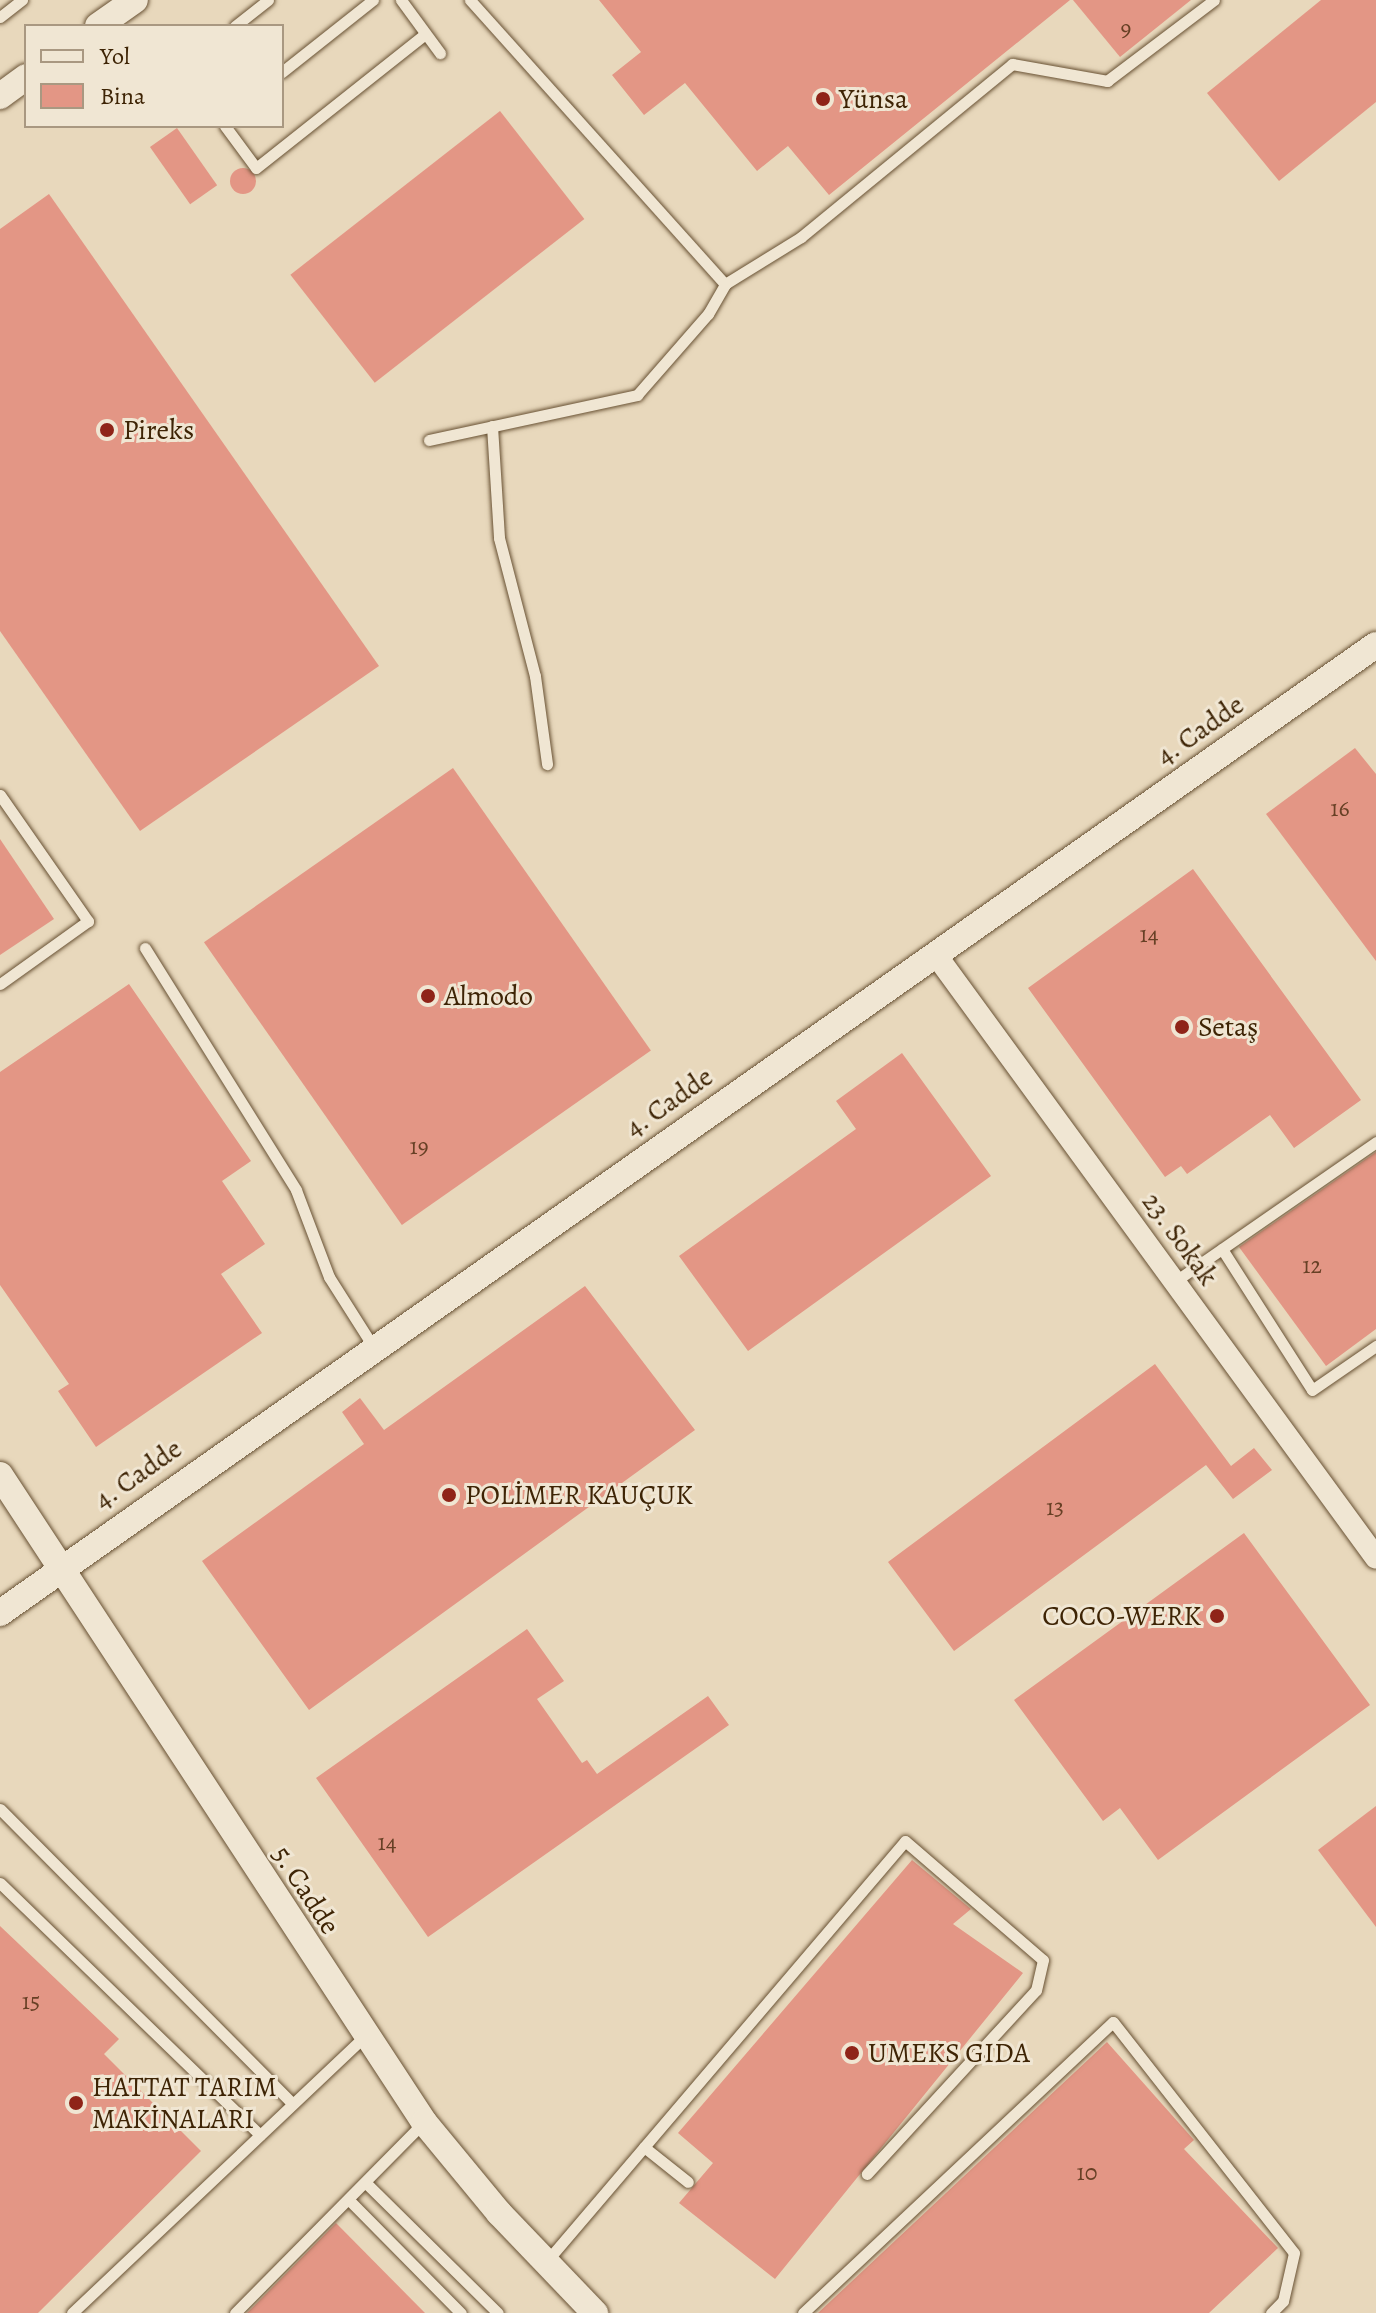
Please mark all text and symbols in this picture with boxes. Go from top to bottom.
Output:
house number: 9 [1121,15,1131,43]
legend [24,24,284,128]
text: Yol [100,40,130,72]
text: Bina [100,80,145,112]
place label: Yünsa [839,82,908,116]
marker: Yünsa [814,90,832,108]
place label: Pireks [123,413,194,447]
marker: Pireks [98,421,116,439]
street label: 4. Cadde [1149,688,1251,772]
house number: 16 [1330,795,1350,823]
house number: 14 [1139,921,1159,949]
place label: Almodo [444,979,533,1013]
marker: Almodo [419,987,437,1005]
place label: Setaş [1198,1010,1258,1044]
marker: Setaş [1173,1018,1191,1036]
street label: 4. Cadde [618,1060,720,1144]
house number: 19 [409,1133,429,1161]
street label: 23. Sokak [1135,1186,1225,1292]
house number: 12 [1302,1252,1322,1280]
street label: 4. Cadde [87,1432,189,1516]
place label: POLİMER KAUÇUK [465,1478,693,1512]
marker: POLİMER KAUÇUK [440,1486,458,1504]
house number: 13 [1046,1494,1064,1522]
place label: COCO-WERK [1042,1599,1201,1633]
marker: COCO-WERK [1208,1607,1226,1625]
house number: 14 [377,1829,397,1857]
street label: 5. Cadde [265,1839,347,1941]
house number: 15 [22,1988,40,2016]
place label: UMEKS GIDA [868,2036,1030,2070]
marker: UMEKS GIDA [843,2044,861,2062]
place label: HATTAT TARIM MAKİNALARI [92,2070,277,2136]
marker: HATTAT TARIM MAKİNALARI [67,2094,85,2112]
house number: 10 [1077,2159,1097,2187]

